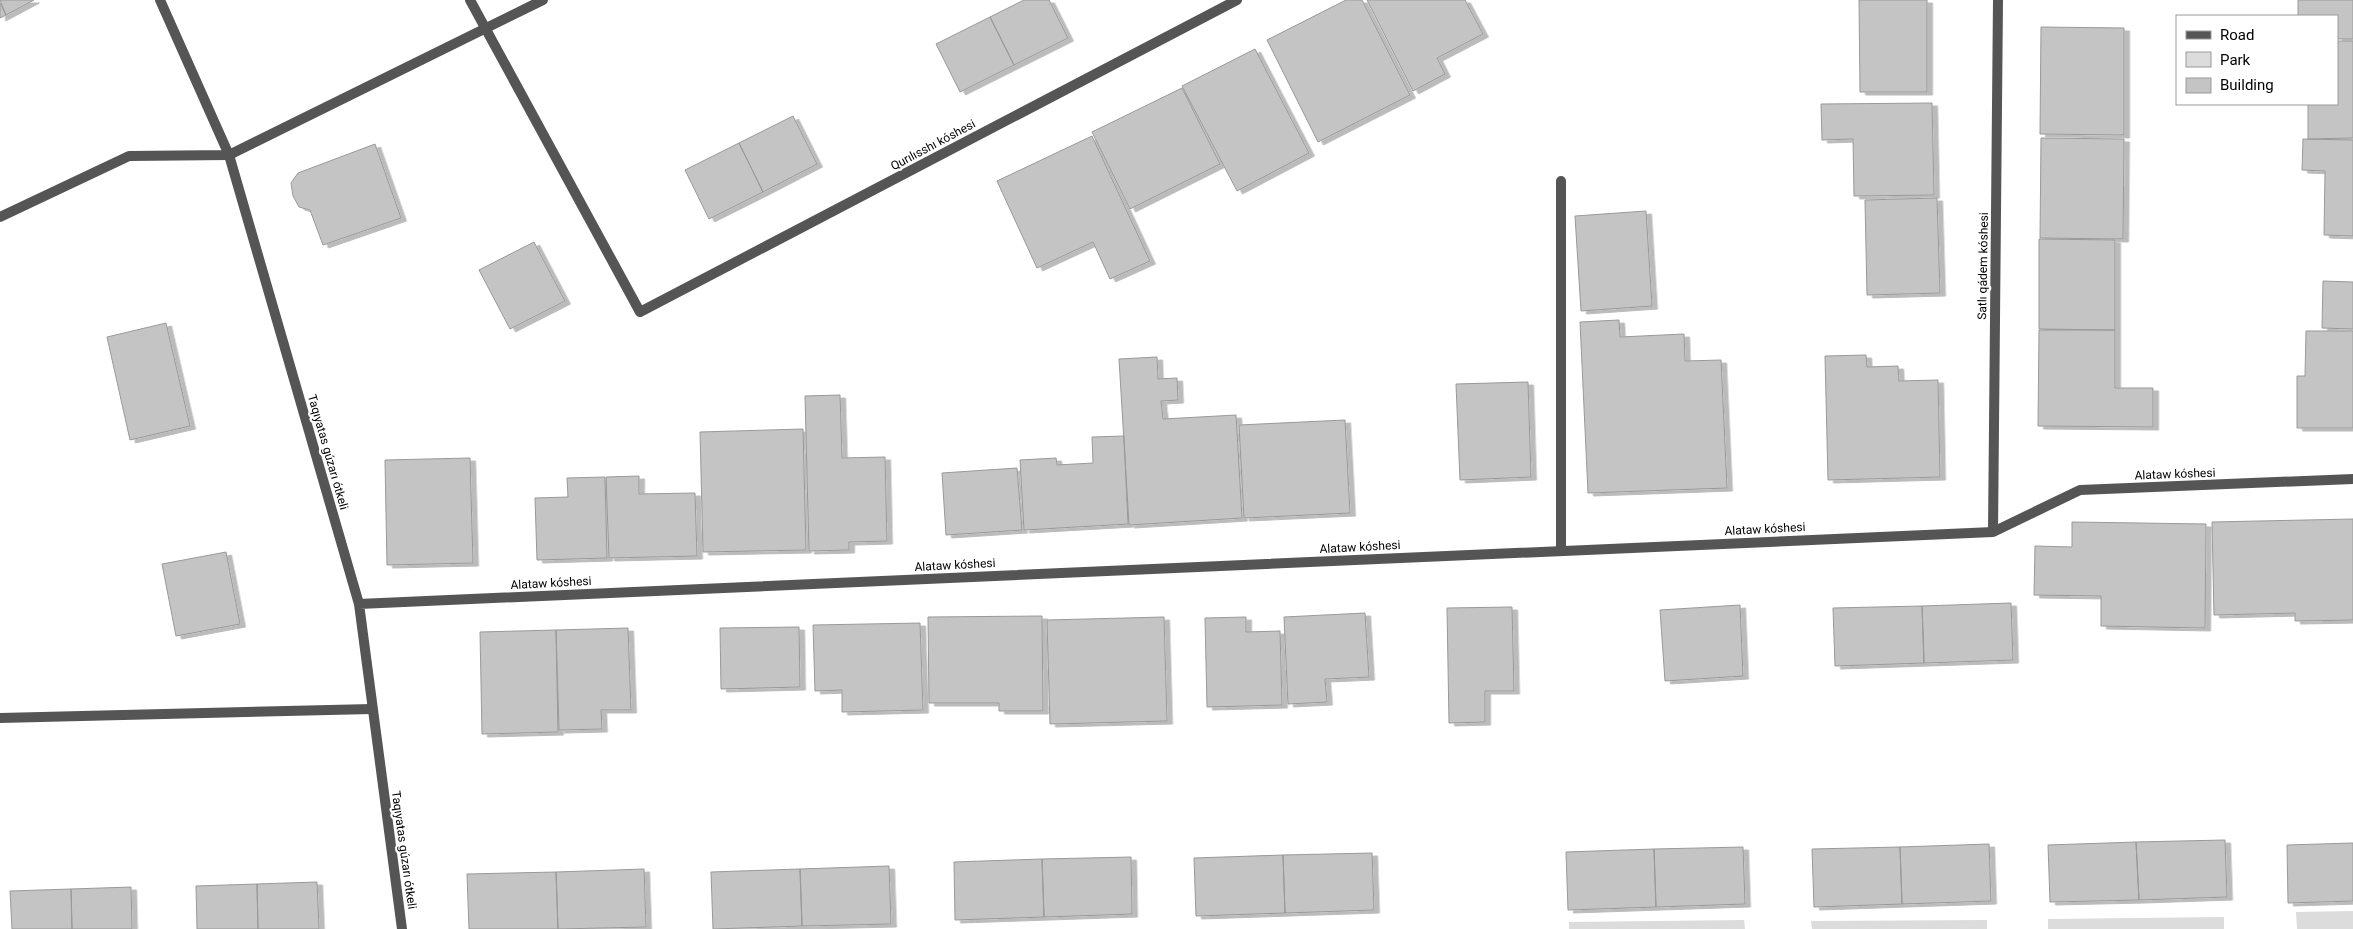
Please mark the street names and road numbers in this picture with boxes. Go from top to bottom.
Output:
street label: Qurılısshı kóshesi [888,117,978,173]
street label: Satlı qádem kóshesi [1975,212,1991,320]
street label: Taqıyatas gúzarı ótkeli [305,393,351,511]
street label: Alataw kóshesi [2134,466,2216,482]
street label: Alataw kóshesi [1724,520,1806,538]
street label: Alataw kóshesi [1319,538,1401,556]
street label: Alataw kóshesi [914,556,996,574]
street label: Alataw kóshesi [510,574,592,592]
street label: Taqıyatas gúzarı ótkeli [389,790,419,910]

